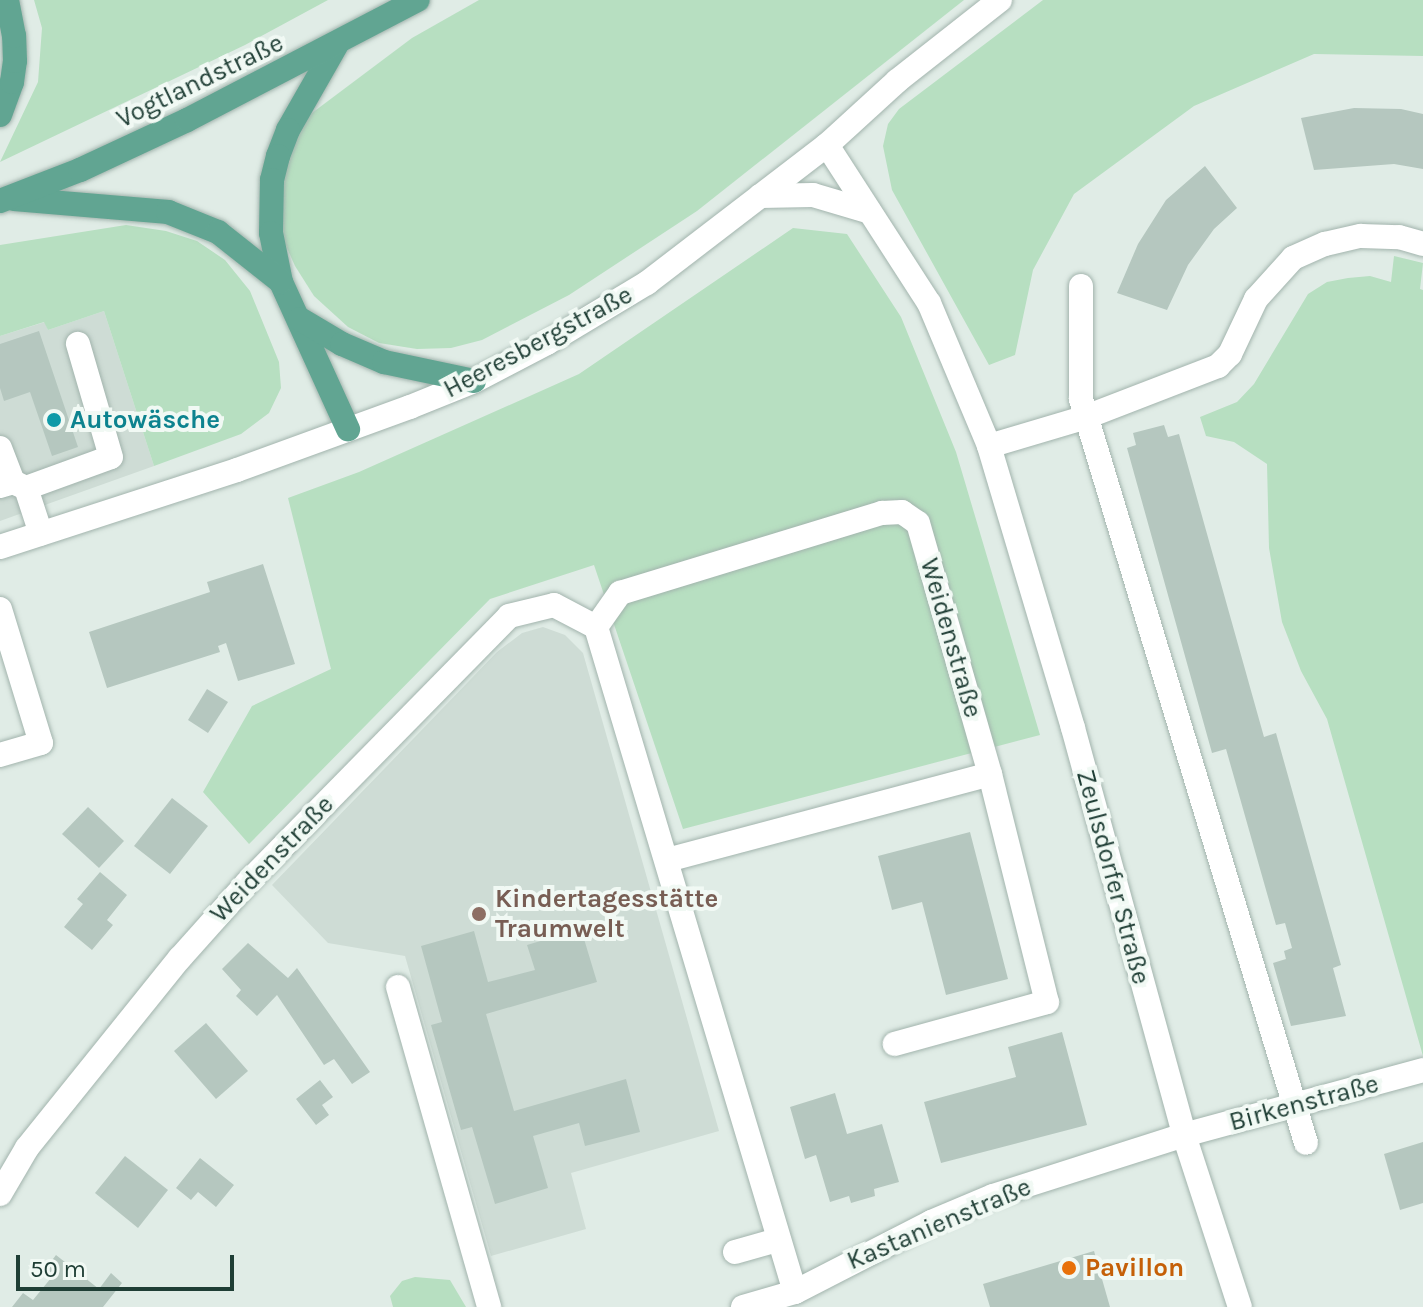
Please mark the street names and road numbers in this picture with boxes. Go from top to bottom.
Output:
street label: Vogtlandstraße [112,27,288,135]
street label: Heeresbergstraße [438,279,638,405]
street label: Weidenstraße [913,555,989,721]
street label: Zeulsdorfer Straße [1069,766,1157,988]
street label: Weidenstraße [204,789,340,929]
street label: Birkenstraße [1226,1068,1382,1138]
street label: Kastanienstraße [842,1171,1036,1277]

